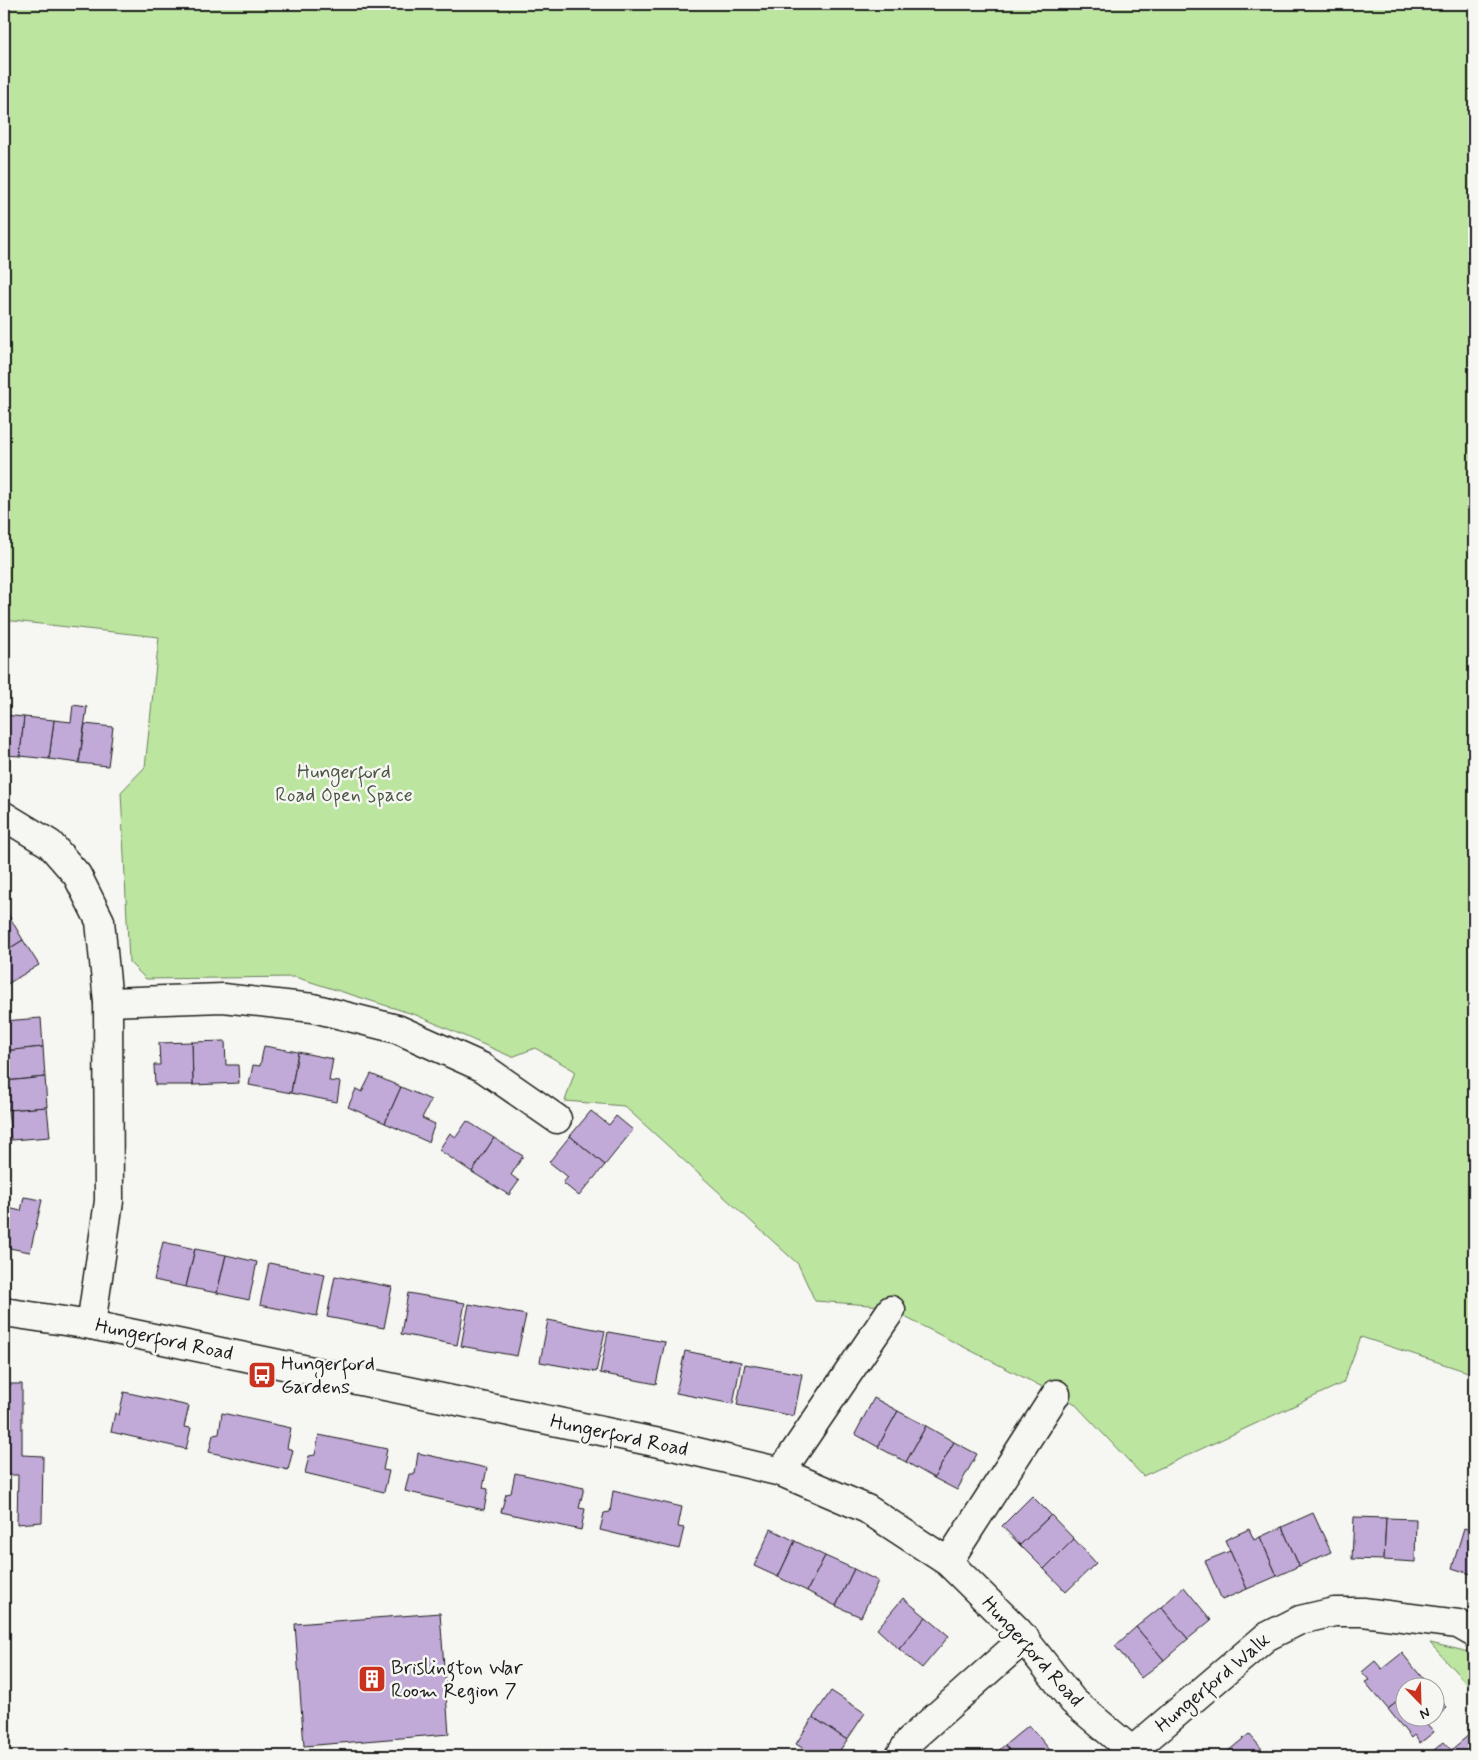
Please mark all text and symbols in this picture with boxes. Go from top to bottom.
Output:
park label: Hungerford Road Open Space [275,759,413,809]
street label: Hungerford Road [92,1312,236,1370]
place label: Hungerford Gardens [281,1351,375,1401]
bus stop icon: Hungerford Gardens [247,1360,277,1390]
street label: Hungerford Road [547,1408,691,1466]
street label: Hungerford Road [973,1591,1089,1715]
street label: Hungerford Walk [1150,1627,1278,1741]
place label: Brislington War Room Region 7 [391,1655,523,1705]
building icon: Brislington War Room Region 7 [357,1664,387,1694]
north arrow [1396,1678,1446,1728]
text: N [1417,1703,1432,1723]

